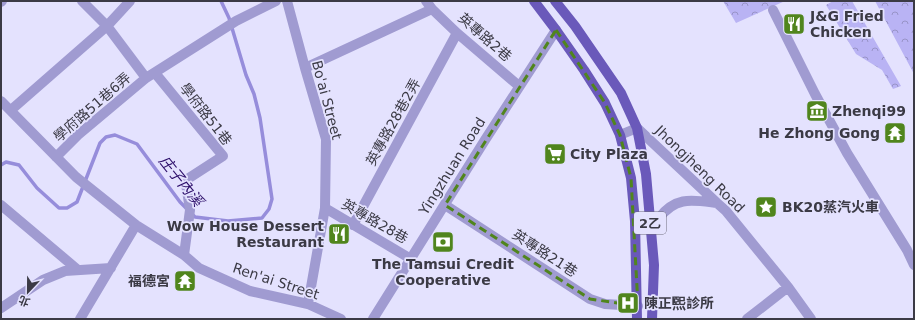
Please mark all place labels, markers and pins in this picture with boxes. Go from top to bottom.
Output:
place label: J&G Fried Chicken [809,8,884,40]
restaurant icon: J&G Fried Chicken [781,11,807,37]
museum icon: Zhenqi99 [804,98,830,124]
place label: Zhenqi99 [832,103,906,119]
temple icon: He Zhong Gong [882,120,908,146]
place label: He Zhong Gong [758,125,880,141]
supermarket icon: City Plaza [542,141,568,167]
place label: City Plaza [570,146,648,162]
place icon: BK20蒸汽火車 [753,194,779,220]
place label: BK20蒸汽火車 [782,199,879,215]
place label: Wow House Dessert Restaurant [167,218,324,250]
restaurant icon: Wow House Dessert Restaurant [326,221,352,247]
bank icon: The Tamsui Credit Cooperative [430,229,456,255]
place label: The Tamsui Credit Cooperative [372,256,514,288]
temple icon: 福德宮 [172,268,198,294]
place label: 福德宮 [128,273,170,289]
hospital icon: 陳正煕診所 [615,290,641,316]
place label: 陳正煕診所 [644,295,714,311]

